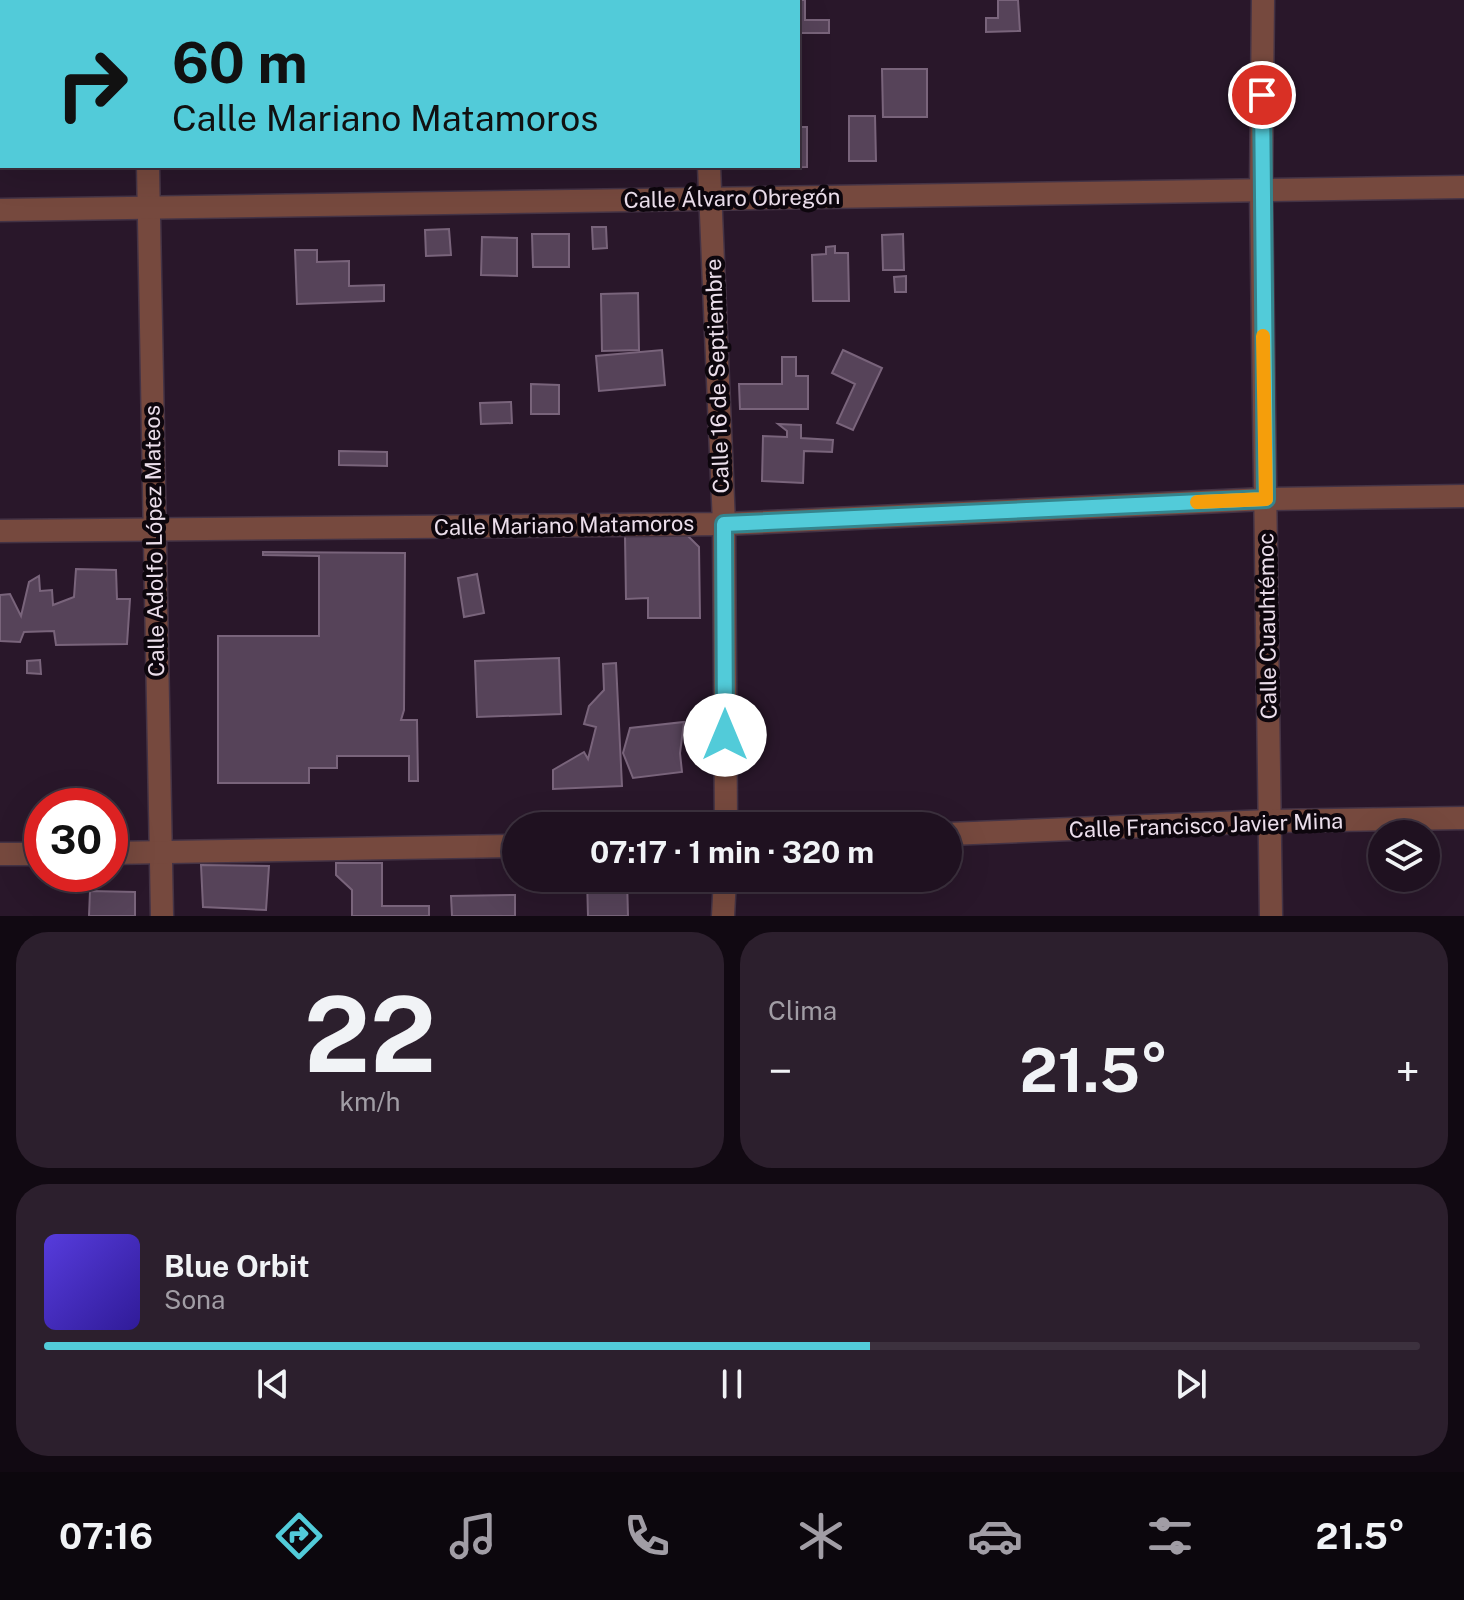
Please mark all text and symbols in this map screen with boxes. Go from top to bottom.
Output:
text: 60 m [172,30,308,96]
icon: right [40,32,144,136]
pin [1228,61,1296,129]
icon: arrive [1240,73,1284,117]
text: Calle Mariano Matamoros [172,97,598,139]
street label: Calle Álvaro Obregón [623,183,841,213]
street label: Calle 16 de Septiembre [700,258,734,494]
street label: Calle Adolfo López Mateos [139,405,169,677]
street label: Calle Mariano Matamoros [434,510,694,540]
street label: Calle Cuauhtémoc [1252,532,1282,720]
position arrow [683,693,767,777]
speed limit sign: 30 [24,788,128,892]
street label: Calle Francisco Javier Mina [1068,807,1344,843]
map controls [1368,820,1440,892]
button: layers [1368,820,1440,892]
text: 07:17 · 1 min · 320 m [590,834,874,870]
text: 22 [304,973,436,1095]
text: Clima [768,995,837,1026]
text: 21.5° [1020,1035,1168,1106]
text: − [768,1045,792,1097]
text: + [1396,1045,1420,1097]
text: km/h [339,1086,401,1117]
text: Blue Orbit [164,1248,310,1284]
text: Sona [164,1284,225,1315]
icon: previous [251,1362,295,1406]
icon: pause [710,1362,754,1406]
icon: next [1169,1362,1213,1406]
icon: directions [271,1508,327,1564]
icon: music [445,1508,501,1564]
icon: phone [619,1508,675,1564]
icon: climate [793,1508,849,1564]
icon: car [967,1508,1023,1564]
icon: filters [1142,1508,1198,1564]
text: 07:16 [59,1515,153,1557]
text: 21.5° [1316,1515,1405,1557]

